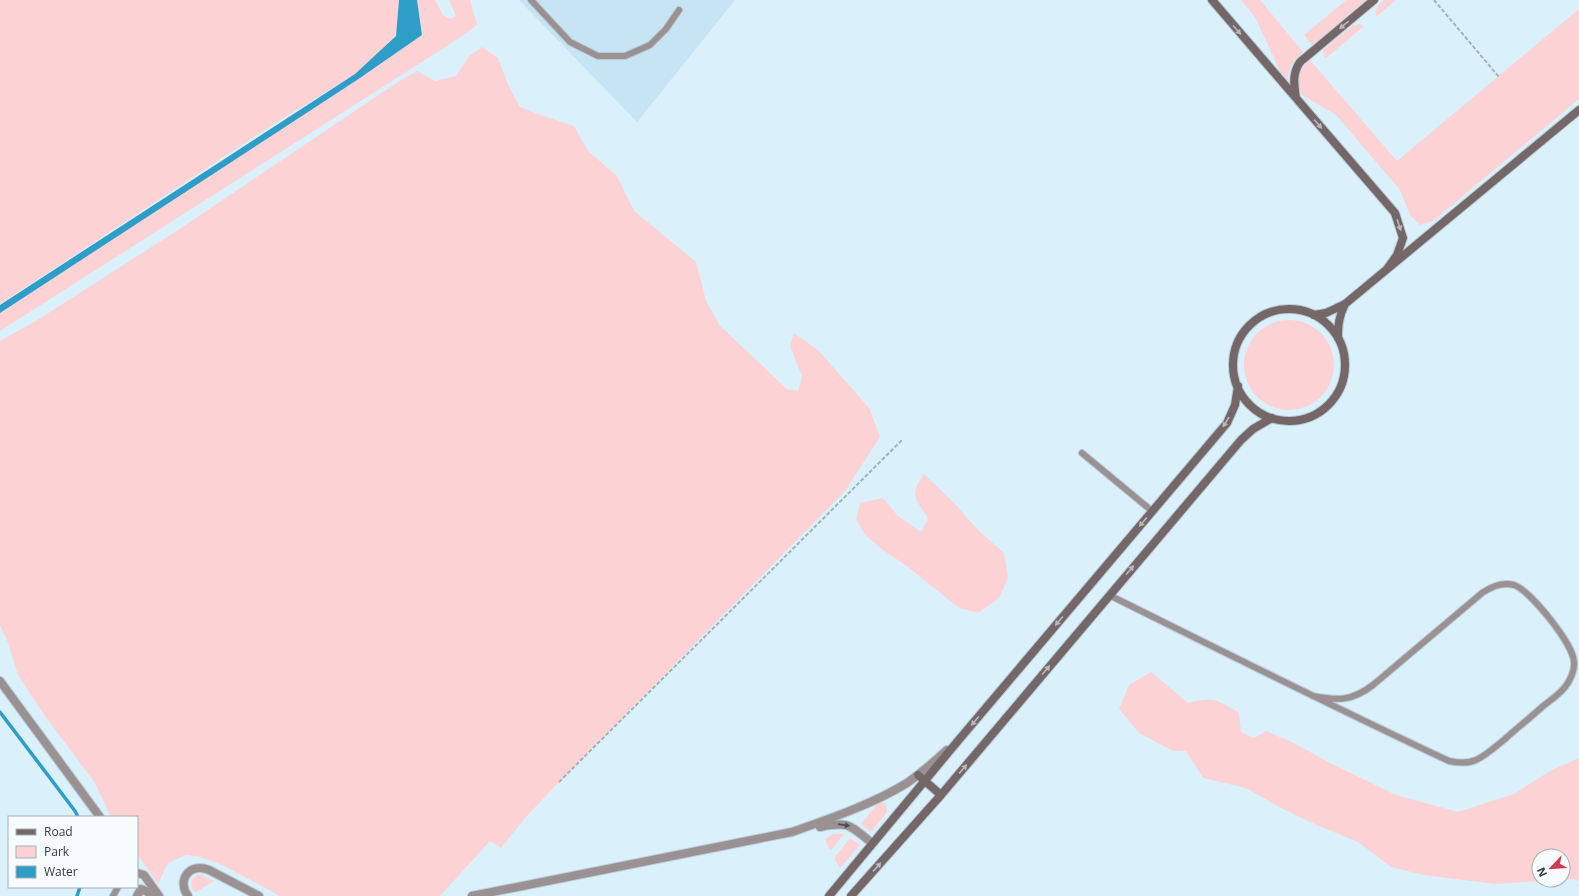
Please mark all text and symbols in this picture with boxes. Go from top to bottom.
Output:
one-way arrow [1339,20,1349,29]
one-way arrow [1233,24,1242,35]
one-way arrow [1314,119,1323,129]
one-way arrow [1396,220,1402,232]
one-way arrow [1222,416,1229,428]
one-way arrow [1138,517,1147,527]
one-way arrow [1126,565,1135,576]
one-way arrow [1054,616,1063,627]
one-way arrow [1042,664,1051,675]
one-way arrow [970,715,979,726]
one-way arrow [958,764,967,775]
legend [8,816,138,888]
one-way arrow [837,822,850,828]
text: Road [44,823,73,840]
text: Park [44,843,70,860]
north arrow [1531,848,1571,888]
one-way arrow [872,862,881,872]
text: Water [44,863,78,880]
text: N [1533,865,1550,880]

